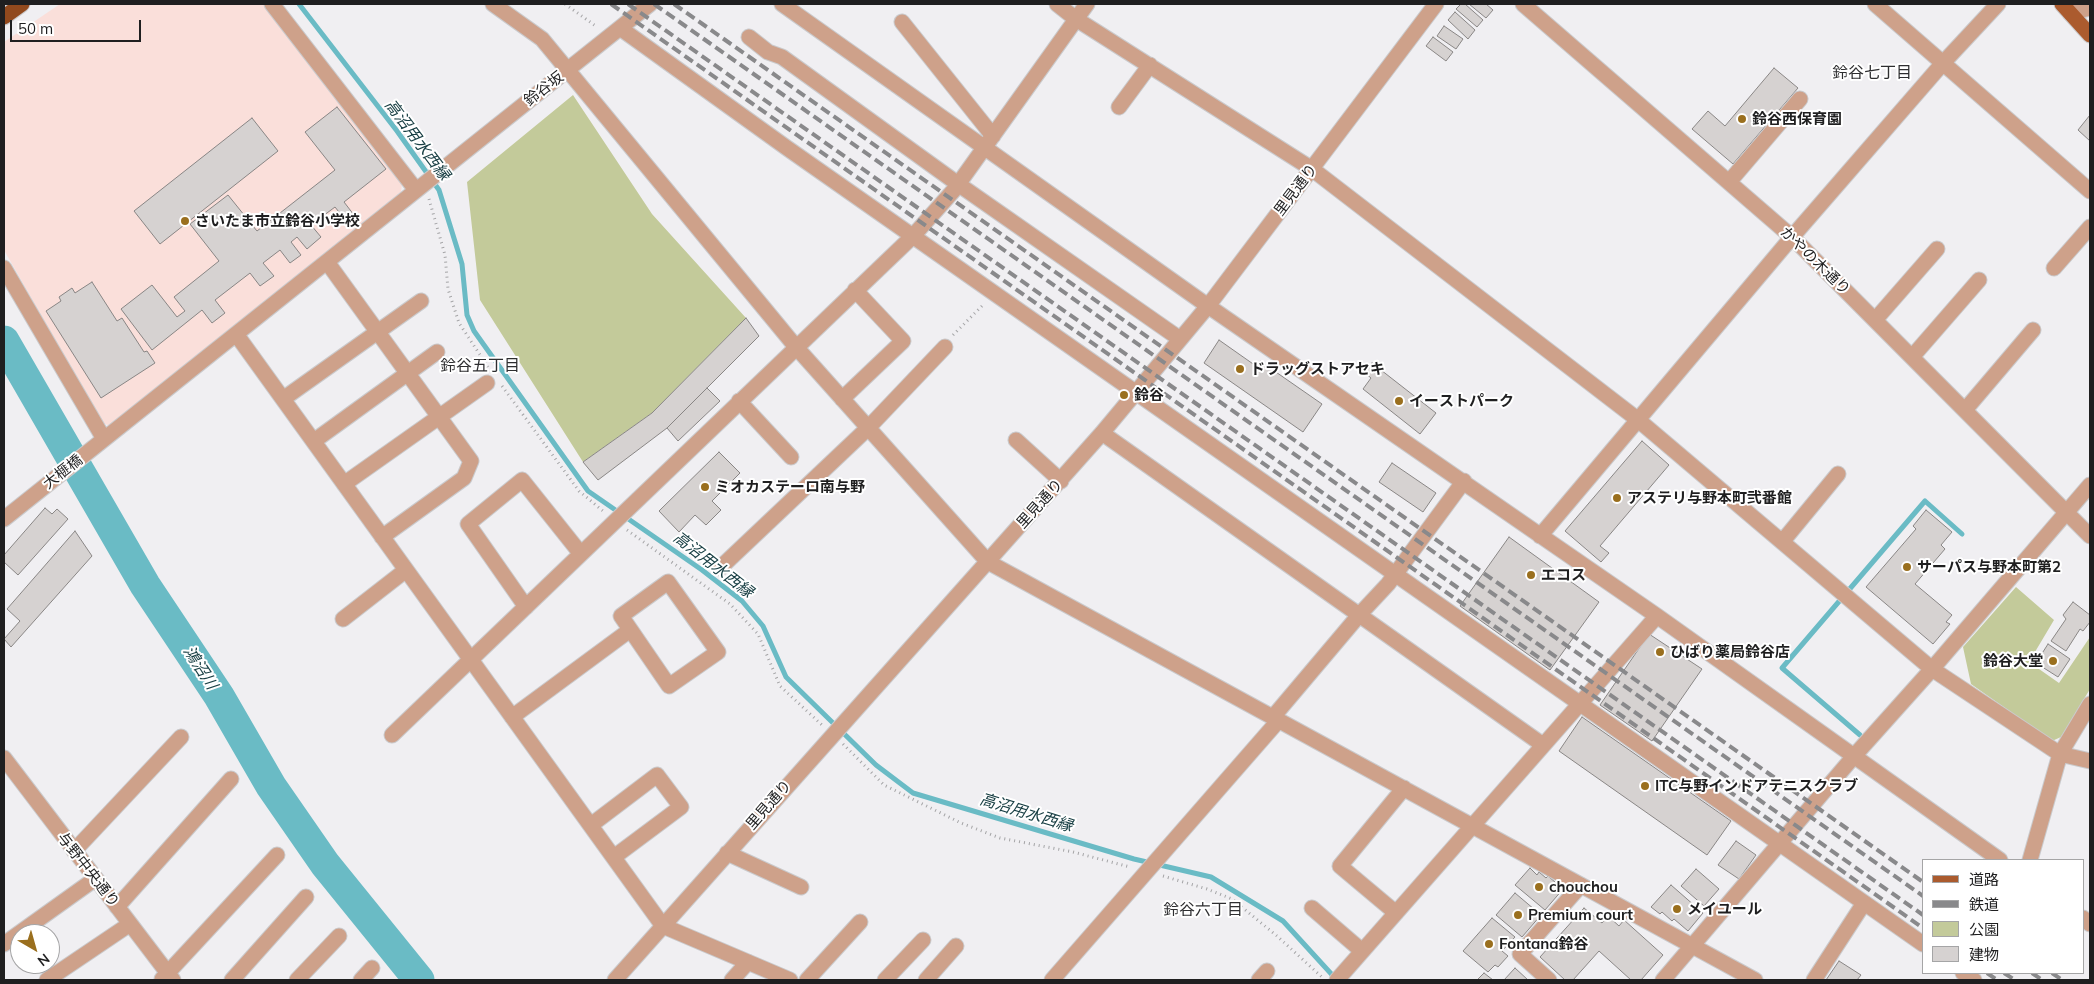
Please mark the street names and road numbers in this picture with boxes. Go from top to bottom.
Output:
street label: 鈴谷坂 [521,68,567,110]
street label: 里見通り [1271,161,1321,219]
street label: かやの木通り [1776,223,1854,299]
street label: 大榧橋 [40,451,86,493]
street label: 里見通り [1013,476,1067,532]
street label: 里見通り [743,776,795,834]
street label: 与野中央通り [53,829,123,911]

